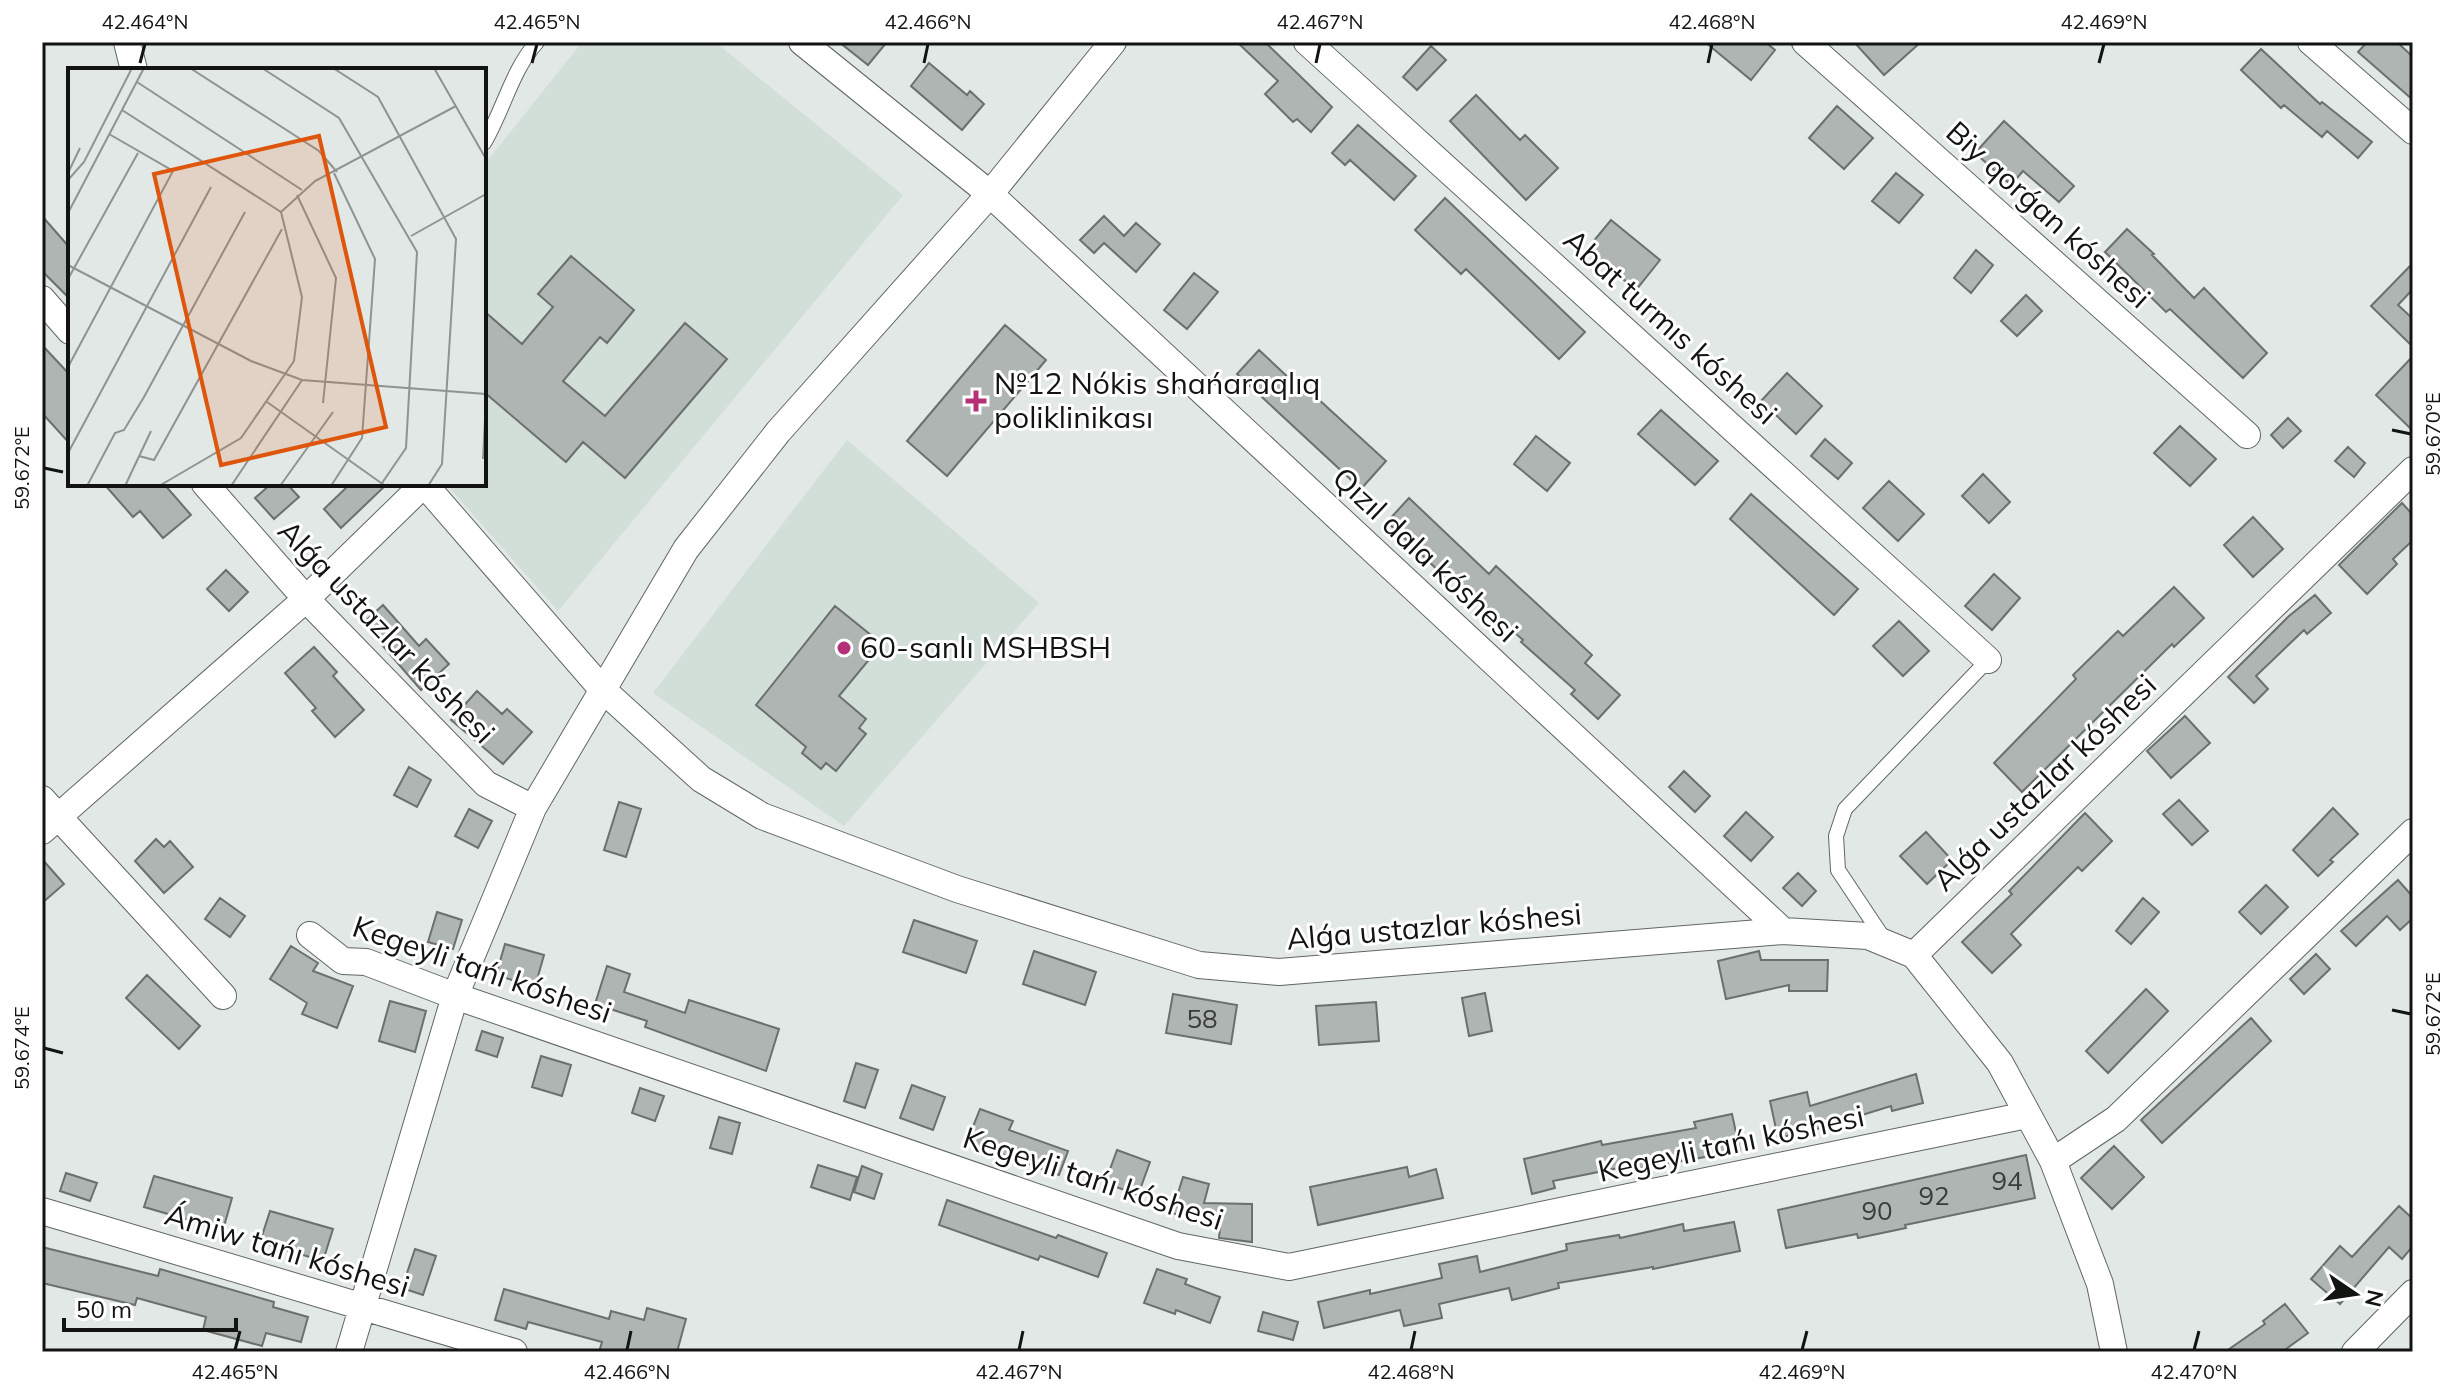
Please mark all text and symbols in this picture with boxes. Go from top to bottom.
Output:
text: 42.464°N [102,9,188,34]
text: 42.465°N [494,9,580,34]
text: 42.466°N [885,9,971,34]
text: 42.467°N [1277,9,1363,34]
text: 42.468°N [1669,9,1755,34]
text: 42.469°N [2061,9,2147,34]
inset map [68,68,486,486]
street label: Biy qorǵan kóshesi [1939,113,2159,316]
street label: Abat turmıs kóshesi [1556,220,1785,432]
place label: №12 Nókis shańaraqlıq poliklinikası [994,364,1320,436]
marker: №12 Nókis shańaraqlıq poliklinikası [965,390,987,412]
text: 59.670°E [2420,392,2445,476]
text: 59.672°E [9,426,34,510]
street label: Qızıl dala kóshesi [1325,459,1526,650]
street label: Alǵa ustazlar kóshesi [270,512,503,751]
place label: 60-sanlı MSHBSH [860,628,1111,666]
marker: 60-sanlı MSHBSH [835,639,853,657]
street label: Alǵa ustazlar kóshesi [1925,666,2164,899]
street label: Alǵa ustazlar kóshesi [1285,894,1583,958]
street label: Kegeyli tańı kóshesi [348,907,617,1031]
text: 59.672°E [2420,972,2445,1056]
house number: 58 [1186,1002,1218,1035]
text: 59.674°E [9,1006,34,1090]
street label: Kegeyli tańı kóshesi [1594,1096,1867,1190]
street label: Kegeyli tańı kóshesi [958,1118,1228,1238]
house number: 94 [1991,1164,2023,1197]
house number: 92 [1918,1179,1950,1212]
house number: 90 [1861,1194,1893,1227]
street label: Ámiw tańı kóshesi [161,1195,414,1305]
north arrow [2315,1254,2395,1334]
scale bar [64,1282,236,1332]
text: N [2359,1287,2390,1310]
text: 50 m [76,1294,132,1324]
text: 42.465°N [192,1359,278,1384]
text: 42.466°N [584,1359,670,1384]
text: 42.467°N [976,1359,1062,1384]
text: 42.468°N [1368,1359,1454,1384]
text: 42.469°N [1759,1359,1845,1384]
text: 42.470°N [2151,1359,2237,1384]

